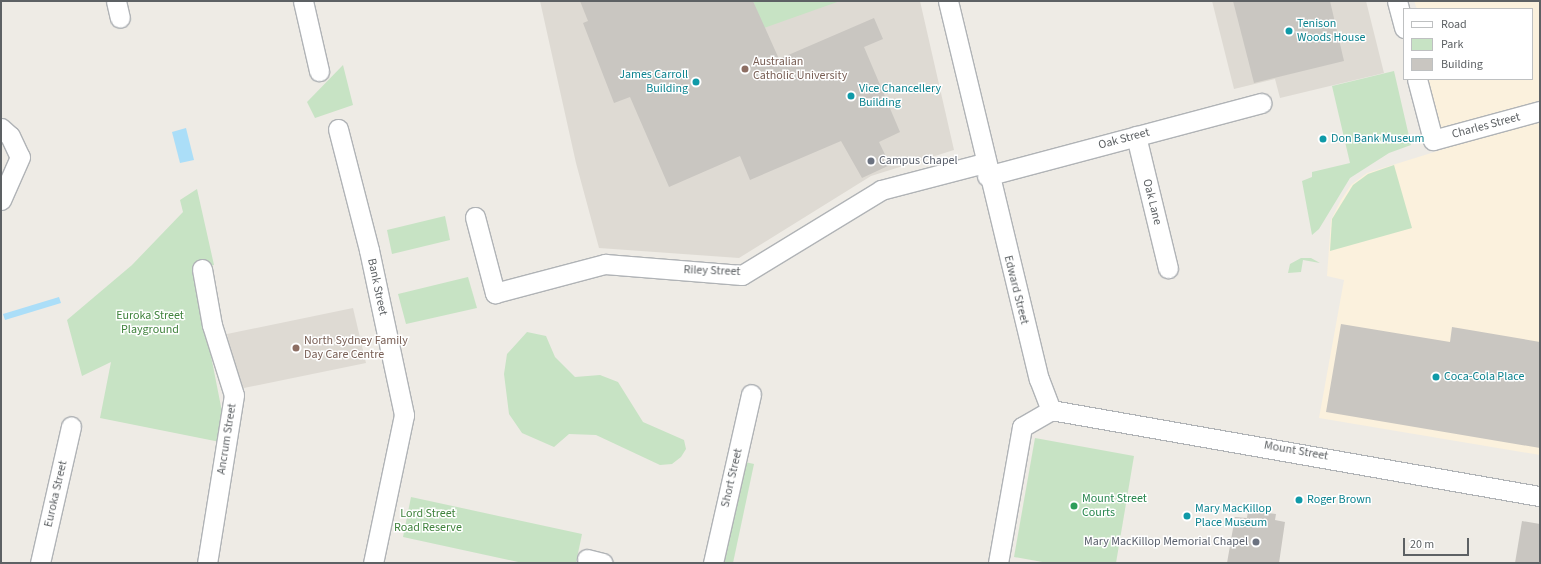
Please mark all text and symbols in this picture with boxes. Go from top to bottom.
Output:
legend [1403,8,1533,80]
text: Road [1441,16,1467,33]
place label: Tenison Woods House [1297,17,1365,45]
marker: Tenison Woods House [1284,26,1294,36]
text: Park [1441,36,1463,53]
place label: Australian Catholic University [753,55,847,83]
text: Building [1441,56,1483,73]
marker: Australian Catholic University [740,64,750,74]
place label: James Carroll Building [619,68,688,96]
marker: James Carroll Building [691,77,701,87]
place label: Vice Chancellery Building [859,82,941,110]
marker: Vice Chancellery Building [846,91,856,101]
street label: Charles Street [1450,110,1522,142]
street label: Oak Street [1097,125,1151,153]
place label: Don Bank Museum [1331,132,1425,146]
marker: Don Bank Museum [1318,134,1328,144]
place label: Campus Chapel [879,154,958,168]
marker: Campus Chapel [866,156,876,166]
street label: Oak Lane [1139,178,1165,226]
street label: Edward Street [1000,254,1032,326]
street label: Bank Street [364,257,390,317]
street label: Riley Street [683,263,741,279]
park label: Euroka Street Playground [116,309,184,337]
place label: North Sydney Family Day Care Centre [304,334,408,362]
marker: North Sydney Family Day Care Centre [291,343,301,353]
place label: Coca-Cola Place [1444,370,1524,384]
marker: Coca-Cola Place [1431,372,1441,382]
street label: Ancrum Street [214,402,240,476]
street label: Mount Street [1263,438,1329,464]
street label: Short Street [718,447,746,509]
street label: Euroka Street [41,459,71,529]
place label: Mount Street Courts [1082,492,1147,520]
place label: Roger Brown [1307,493,1371,507]
marker: Roger Brown [1294,495,1304,505]
marker: Mount Street Courts [1069,501,1079,511]
place label: Mary MacKillop Place Museum [1195,502,1272,530]
park label: Lord Street Road Reserve [394,507,462,535]
marker: Mary MacKillop Place Museum [1182,511,1192,521]
scale bar [1405,530,1471,556]
place label: Mary MacKillop Memorial Chapel [1084,535,1248,549]
text: 20 m [1410,536,1434,553]
marker: Mary MacKillop Memorial Chapel [1251,537,1261,547]

